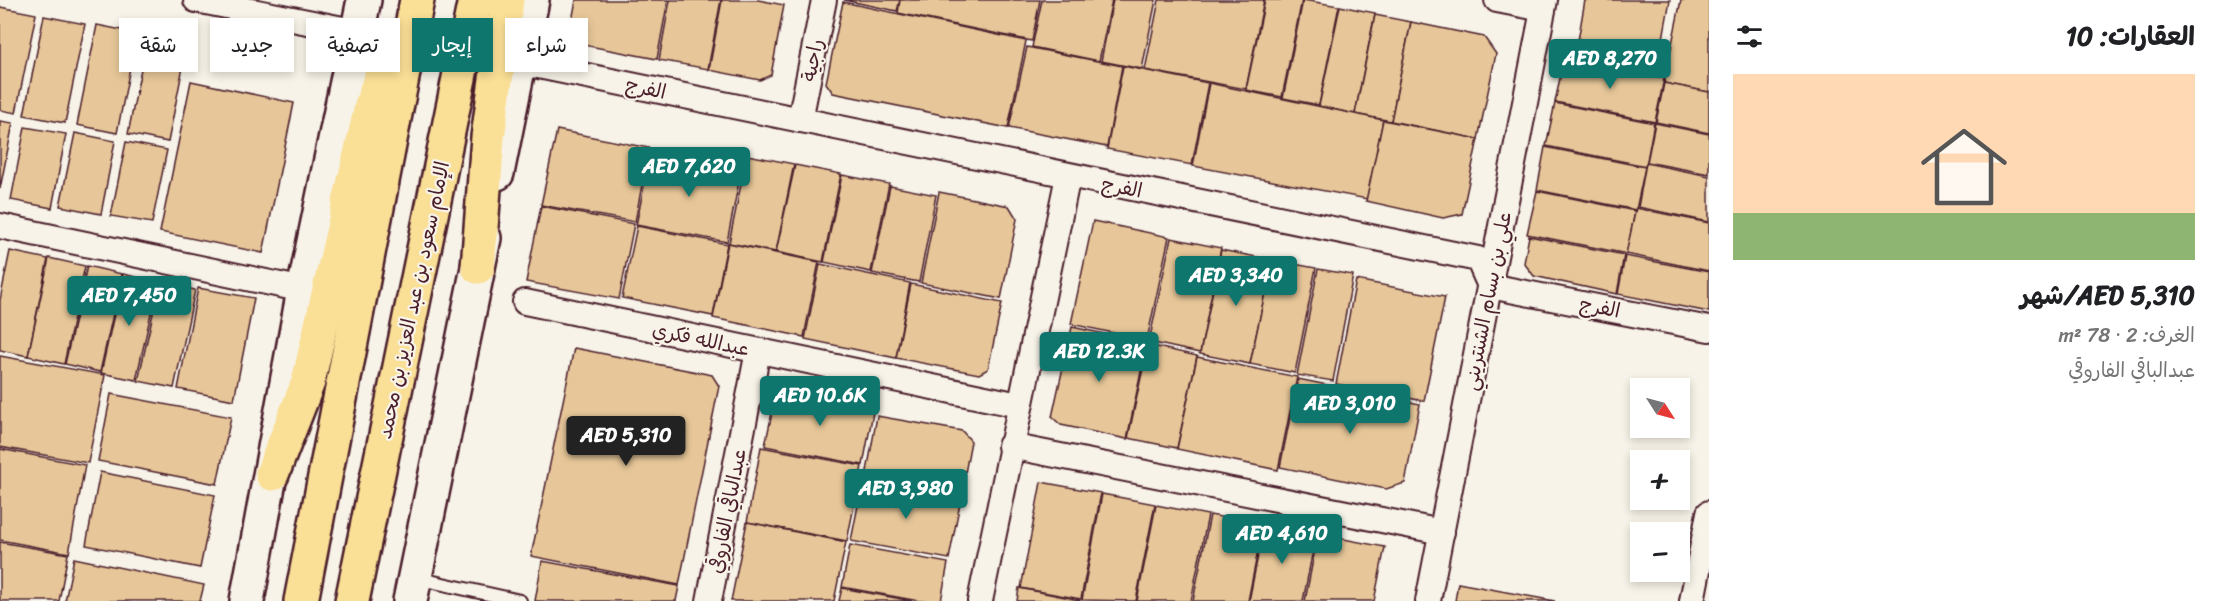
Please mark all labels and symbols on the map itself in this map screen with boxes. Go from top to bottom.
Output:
street label: راجية [791,36,834,84]
pin: AED 8,270 [1541,39,1679,90]
street label: الفرج [622,67,670,110]
pin: AED 7,620 [620,147,758,198]
street label: الإمام سعود بن عبد العزيز بن محمد [367,158,460,442]
street label: الفرج [1099,166,1145,209]
street label: علي بن بسام الشنتريني [1453,209,1522,394]
pin: AED 3,340 [1167,256,1305,307]
pin: AED 7,450 [60,276,198,327]
street label: الفرج [1577,286,1623,329]
street label: عبدالله فكري [649,312,753,367]
pin: AED 12.3K [1030,332,1168,383]
pin: AED 10.6K [751,376,889,427]
north arrow [1630,378,1690,438]
pin: AED 3,010 [1281,384,1419,435]
pin: AED 5,310 [557,416,695,467]
street label: عبدالباقي الفاروقي [698,445,757,577]
pin: AED 3,980 [837,469,975,520]
pin: AED 4,610 [1213,514,1351,565]

